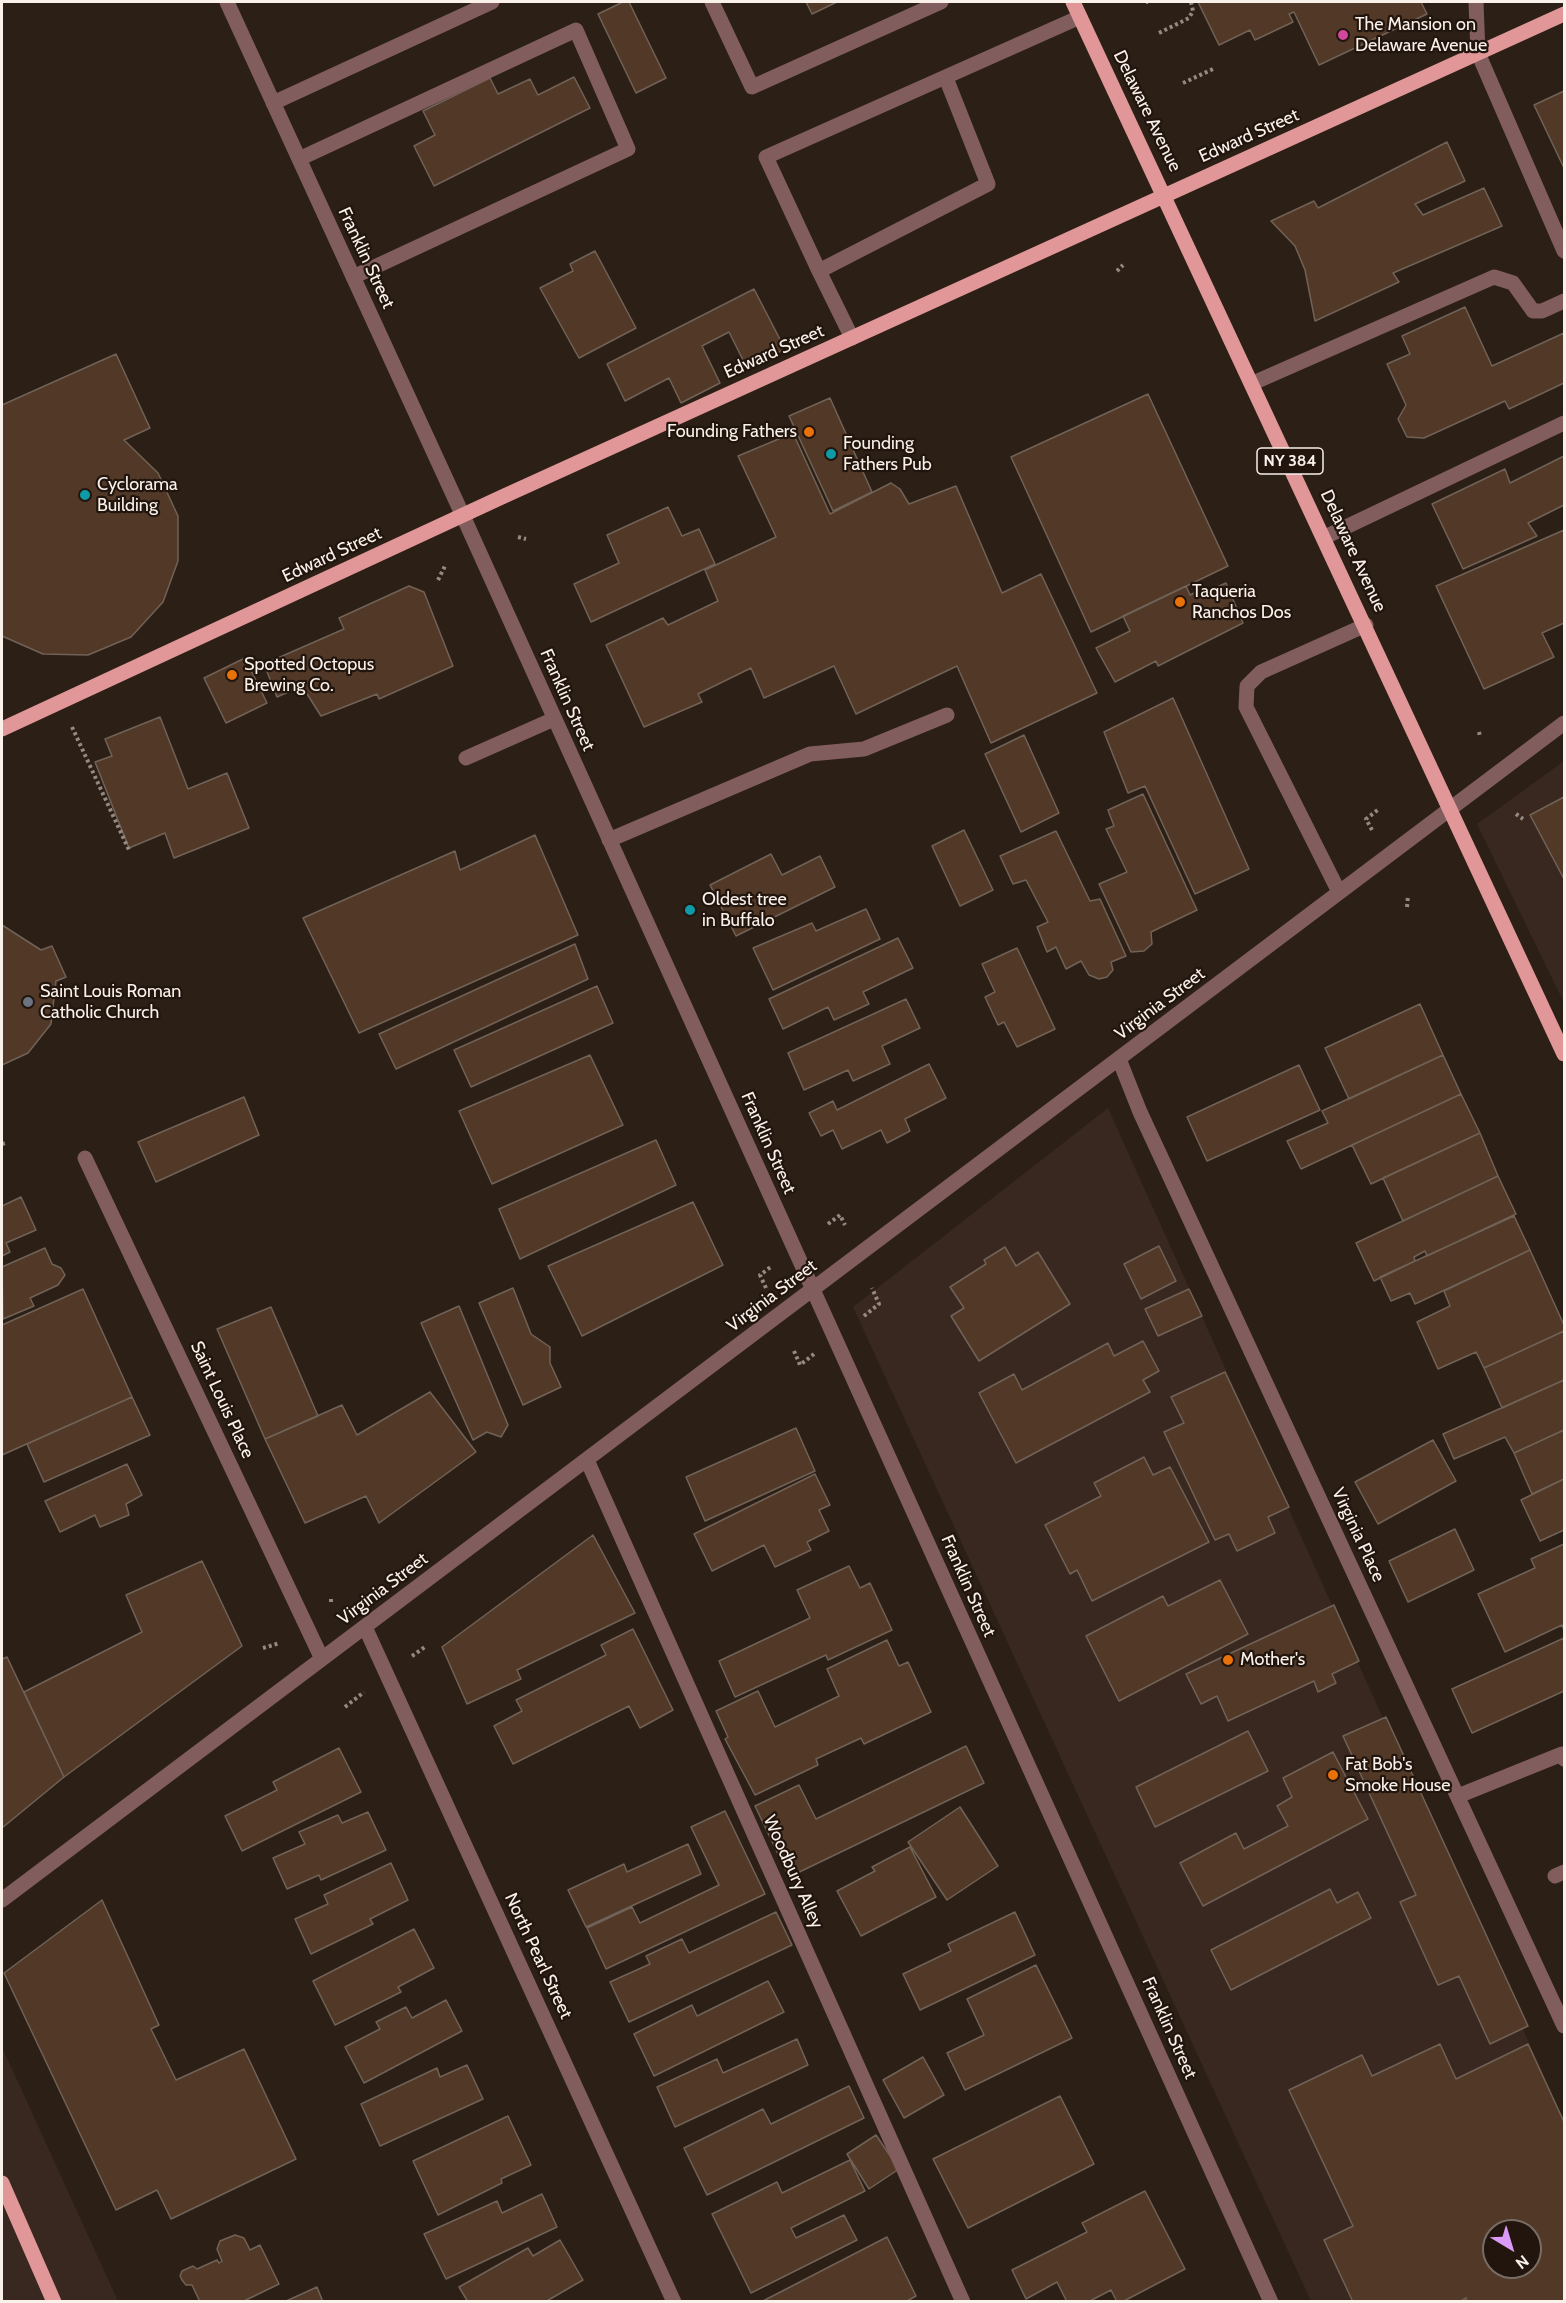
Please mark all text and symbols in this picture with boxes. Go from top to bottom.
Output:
place label: The Mansion on Delaware Avenue [1355,14,1487,57]
marker: The Mansion on Delaware Avenue [1336,28,1350,42]
street label: Delaware Avenue [1108,47,1186,175]
street label: Edward Street [1196,104,1302,168]
street label: Franklin Street [333,204,399,312]
street label: Edward Street [721,320,827,384]
place label: Founding Fathers [667,421,797,443]
marker: Founding Fathers [802,425,816,439]
place label: Founding Fathers Pub [843,433,932,476]
marker: Founding Fathers Pub [824,447,838,461]
road number: NY 384 [1257,448,1323,474]
place label: Cyclorama Building [97,474,178,516]
street label: Delaware Avenue [1315,486,1391,616]
marker: Cyclorama Building [78,488,92,502]
street label: Edward Street [279,523,385,587]
place label: Taqueria Ranchos Dos [1192,581,1291,624]
marker: Taqueria Ranchos Dos [1173,595,1187,609]
street label: Franklin Street [535,646,599,754]
place label: Spotted Octopus Brewing Co. [244,654,374,696]
marker: Spotted Octopus Brewing Co. [225,668,239,682]
place label: Oldest tree in Buffalo [702,889,787,932]
marker: Oldest tree in Buffalo [683,903,697,917]
street label: Virginia Street [1111,963,1209,1045]
place label: Saint Louis Roman Catholic Church [40,981,181,1024]
marker: Saint Louis Roman Catholic Church [21,995,35,1009]
street label: Franklin Street [736,1089,800,1197]
street label: Virginia Street [723,1255,821,1337]
street label: Saint Louis Place [185,1338,259,1462]
street label: Virginia Place [1327,1485,1389,1585]
street label: Franklin Street [936,1532,1000,1640]
street label: Virginia Street [334,1548,432,1630]
place label: Mother's [1240,1649,1305,1671]
marker: Mother's [1221,1653,1235,1667]
place label: Fat Bob's Smoke House [1345,1754,1450,1796]
marker: Fat Bob's Smoke House [1326,1768,1340,1782]
street label: Woodbury Alley [758,1812,828,1932]
street label: North Pearl Street [499,1890,577,2022]
street label: Franklin Street [1137,1974,1201,2082]
north arrow [1482,2219,1542,2279]
text: N [1512,2251,1532,2273]

